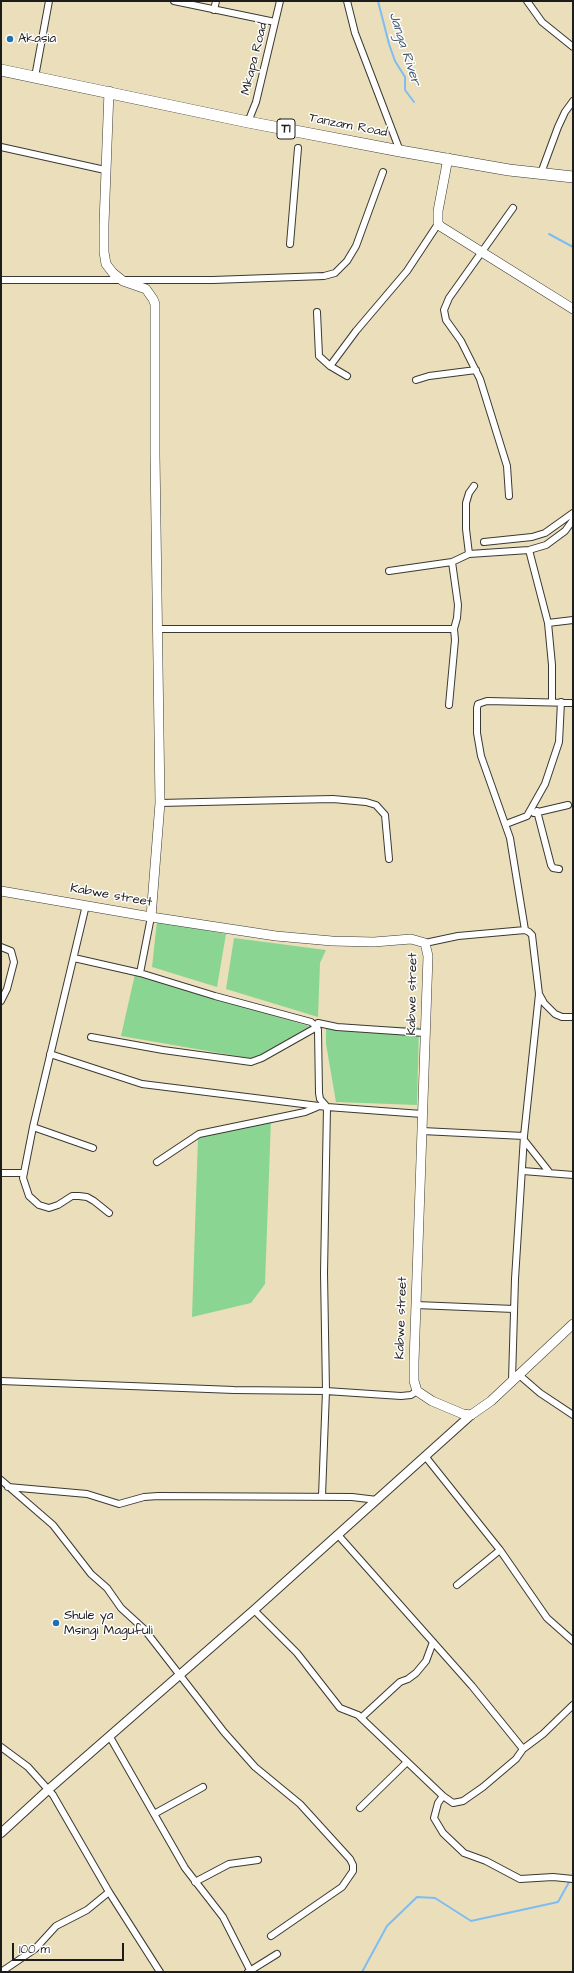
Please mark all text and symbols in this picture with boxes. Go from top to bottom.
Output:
water label: Janga River [384,10,424,88]
street label: Mkapa Road [238,21,272,97]
place label: Akasia [18,31,56,47]
marker: Akasia [5,34,15,44]
street label: Tanzam Road [308,111,388,141]
road number: T1 [277,119,295,139]
street label: Kabwe street [69,881,153,911]
street label: Kabwe street [404,952,422,1036]
street label: Kabwe street [393,1276,411,1360]
place label: Shule ya Msingi Magufuli [64,1608,153,1639]
marker: Shule ya Msingi Magufuli [51,1618,61,1628]
scale bar [14,1935,126,1961]
text: 100 m [19,1941,50,1958]

